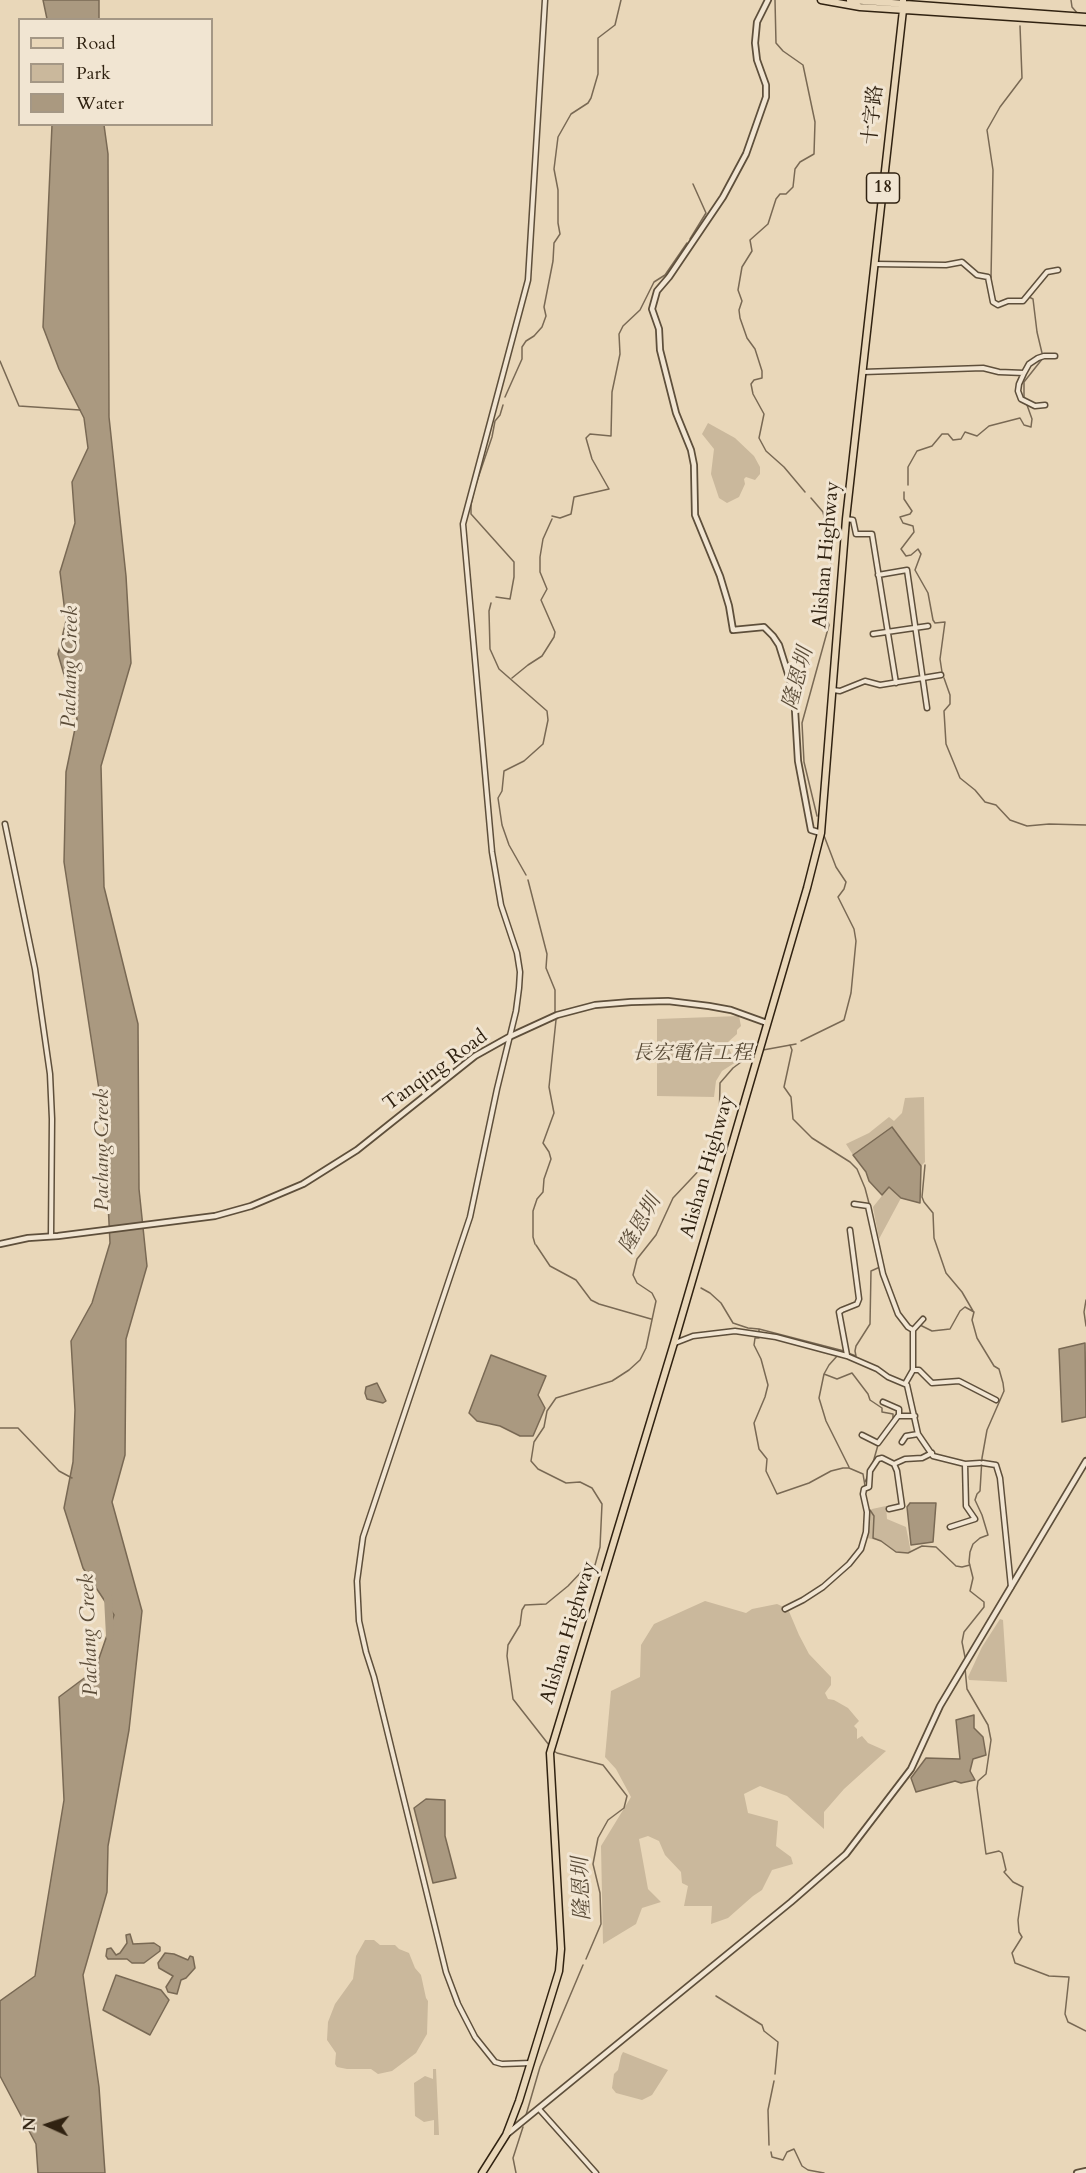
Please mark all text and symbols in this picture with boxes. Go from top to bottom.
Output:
legend [18,18,213,126]
text: Road [76,31,116,56]
text: Park [76,61,111,86]
street label: 十字路 [859,84,889,146]
text: Water [76,91,124,116]
road number: 18 [866,173,900,203]
street label: Alishan Highway [809,480,845,630]
water label: Pachang Creek [57,606,85,728]
water label: 隆恩圳 [779,645,819,713]
street label: Tanqing Road [379,1025,493,1117]
park label: 長宏電信工程 [632,1042,752,1066]
water label: Pachang Creek [90,1089,116,1211]
street label: Alishan Highway [676,1093,740,1241]
water label: 隆恩圳 [615,1191,667,1259]
street label: Alishan Highway [536,1559,602,1707]
water label: Pachang Creek [75,1573,105,1697]
water label: 隆恩圳 [569,1857,597,1921]
north arrow [18,2095,78,2155]
text: N [19,2117,41,2132]

